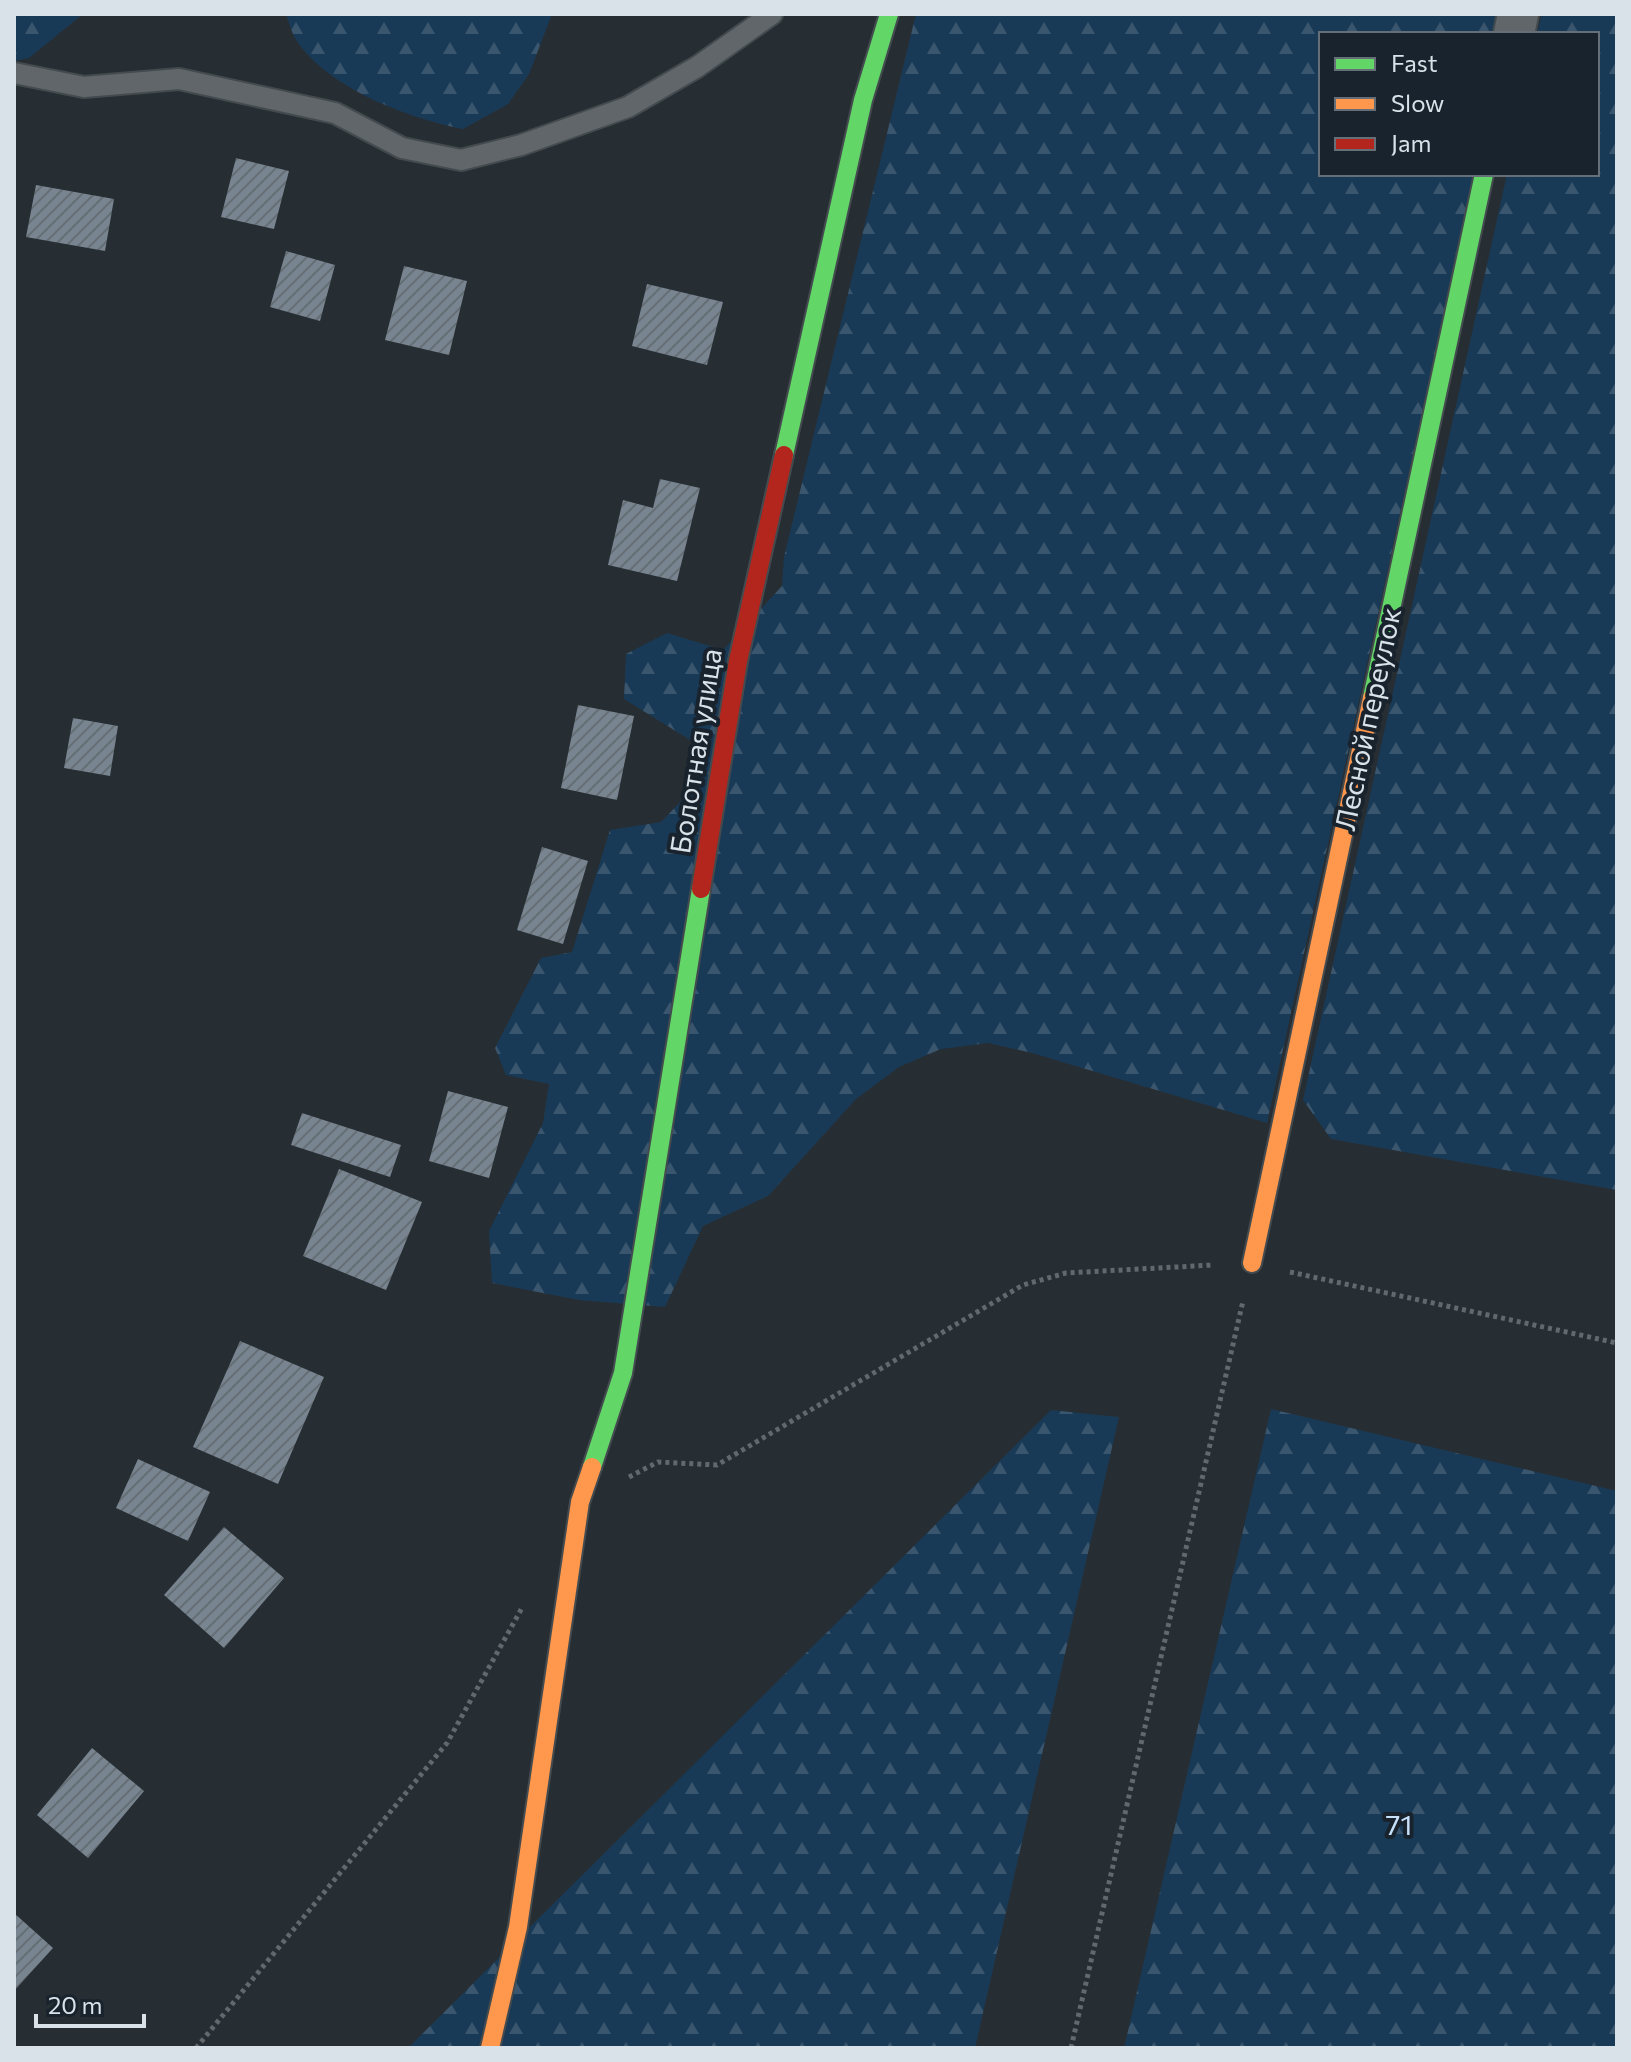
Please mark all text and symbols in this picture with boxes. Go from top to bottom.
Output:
legend [1319,32,1599,176]
text: Fast [1391,48,1438,77]
text: Slow [1391,88,1444,117]
text: Jam [1391,128,1431,157]
street label: Лесной переулок [1327,604,1407,833]
street label: Болотная улица [662,646,728,856]
park label: 71 [1386,1807,1412,1841]
scale bar [36,1978,144,2028]
text: 20 m [48,1990,102,2019]

